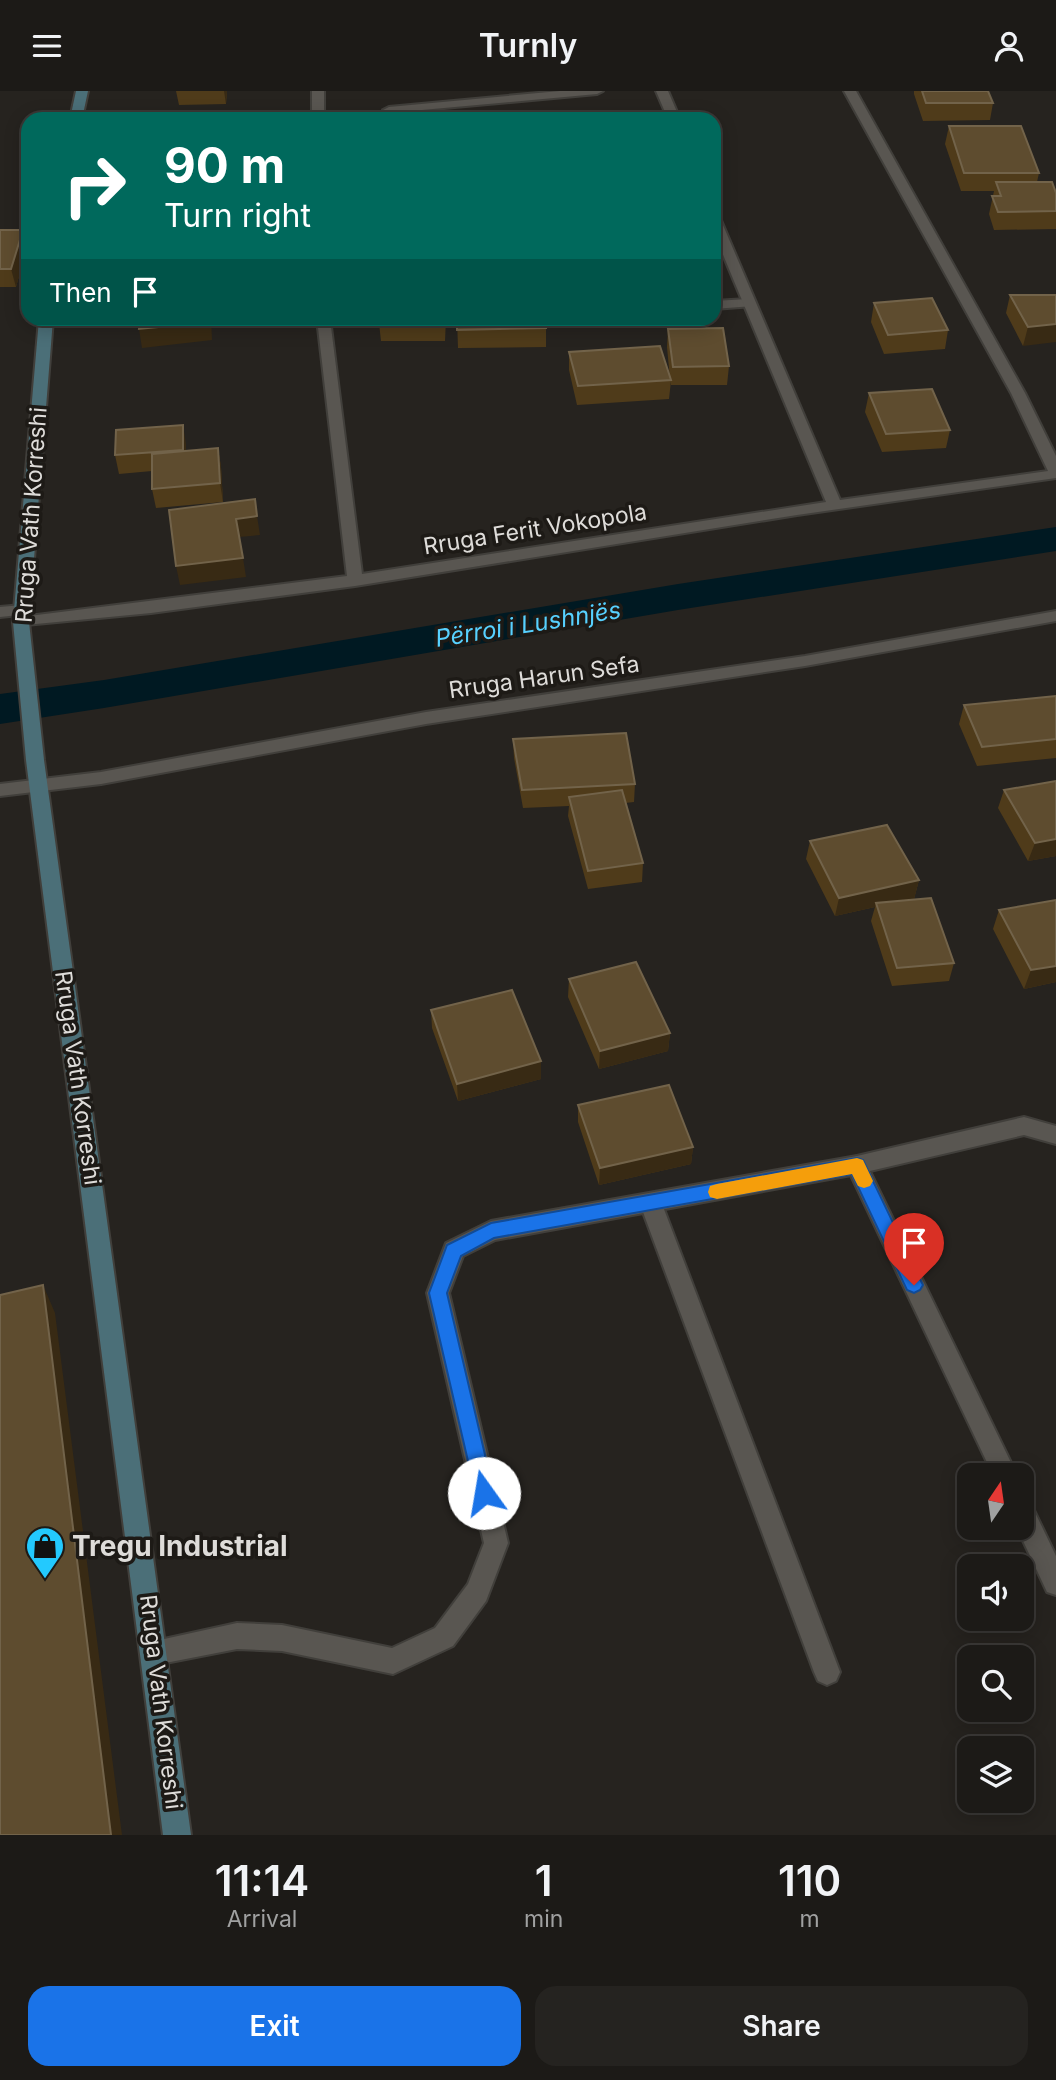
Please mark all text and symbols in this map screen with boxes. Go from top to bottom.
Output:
text: Turnly [479,26,577,65]
icon: menu [28,27,66,65]
icon: person [990,27,1028,65]
text: 90 m [164,136,285,195]
icon: right [49,140,140,231]
text: Turn right [164,196,311,235]
icon: arrive [126,273,164,311]
text: Then [49,277,112,308]
street label: Rruga Vath Korreshi [9,406,53,624]
street label: Rruga Ferit Vokopola [421,497,649,561]
water label: Përroi i Lushnjës [433,595,623,653]
street label: Rruga Harun Sefa [447,650,641,704]
street label: Rruga Vath Korreshi [49,969,107,1187]
pin [884,1213,944,1285]
icon: arrive [895,1224,933,1262]
position arrow [447,1456,521,1530]
north arrow [957,1463,1034,1540]
map controls [957,1463,1034,1813]
shop icon: Tregu Industrial [24,1525,66,1580]
place label: Tregu Industrial [72,1529,288,1563]
button: sound [957,1554,1034,1631]
street label: Rruga Vath Korreshi [134,1593,188,1811]
button: search [957,1645,1034,1722]
button: layers [957,1736,1034,1813]
text: 11:14 [215,1855,309,1906]
text: 1 [535,1855,553,1906]
text: 110 [778,1855,841,1906]
text: Arrival [227,1905,297,1933]
text: min [524,1905,563,1933]
text: m [800,1905,820,1933]
button: Exit [28,1986,521,2066]
button: Share [535,1986,1028,2066]

